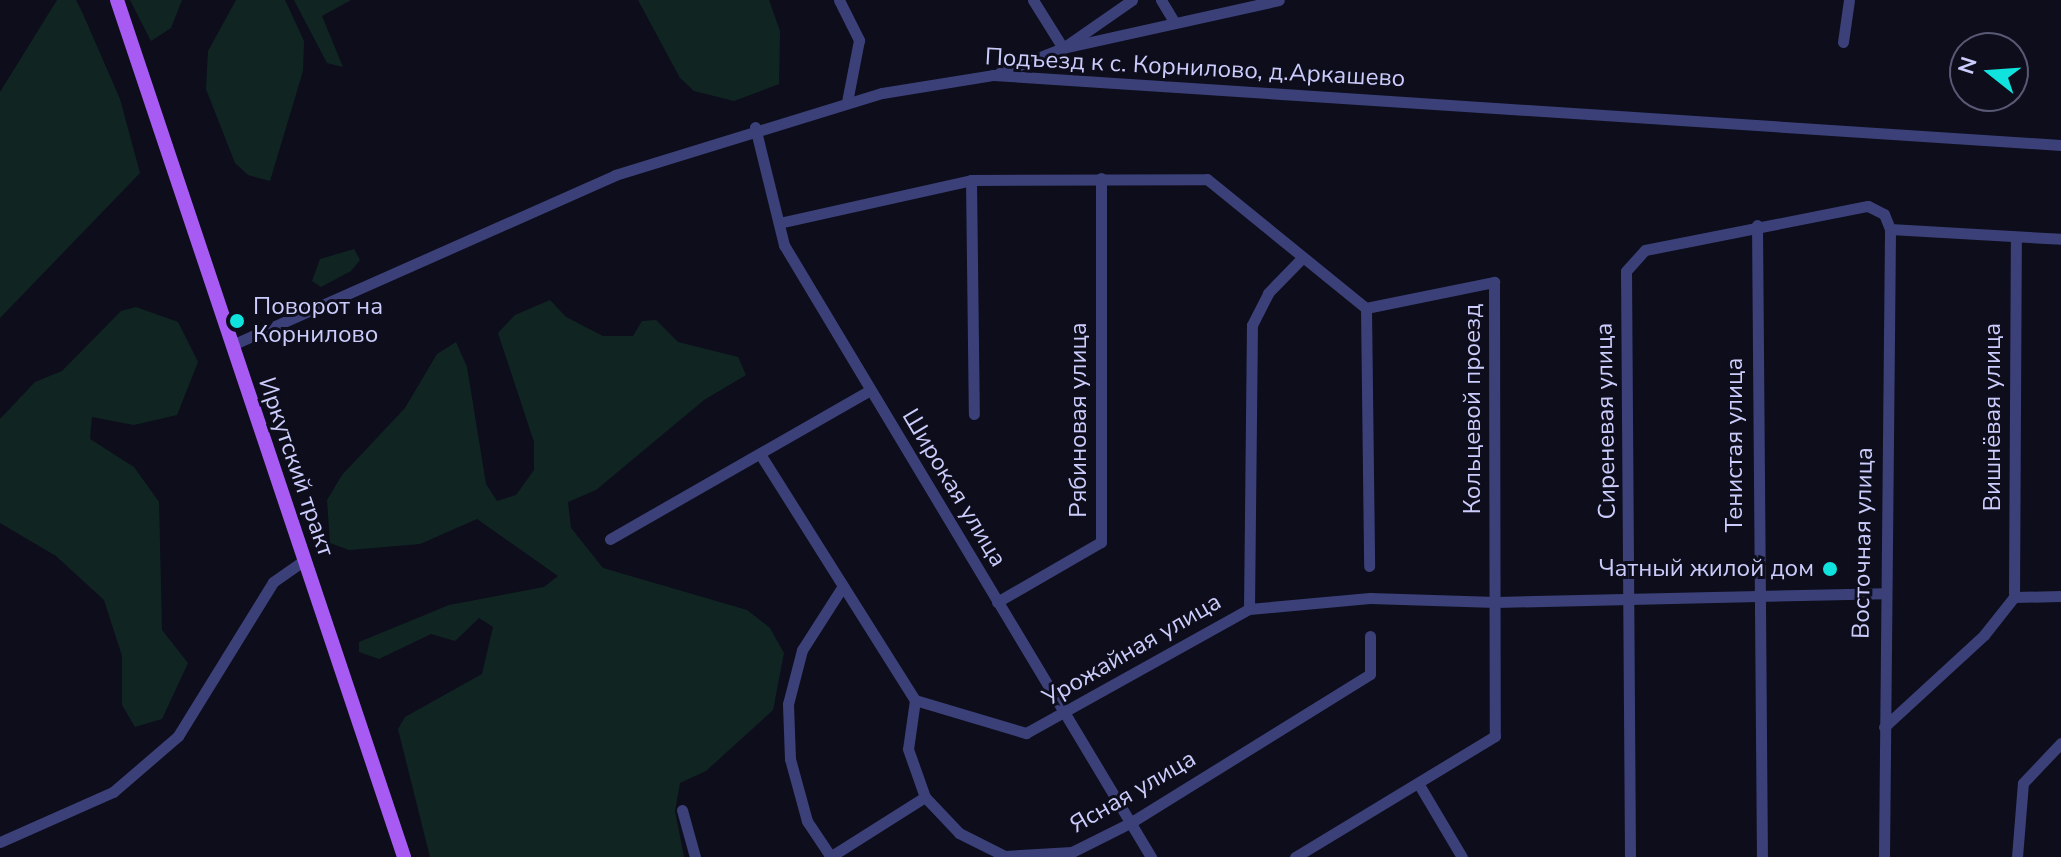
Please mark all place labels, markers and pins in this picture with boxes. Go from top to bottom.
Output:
place label: Поворот на Корнилово [253,293,383,349]
marker: Поворот на Корнилово [228,312,246,330]
place label: Чатный жилой дом [1598,555,1814,583]
marker: Чатный жилой дом [1821,560,1839,578]

